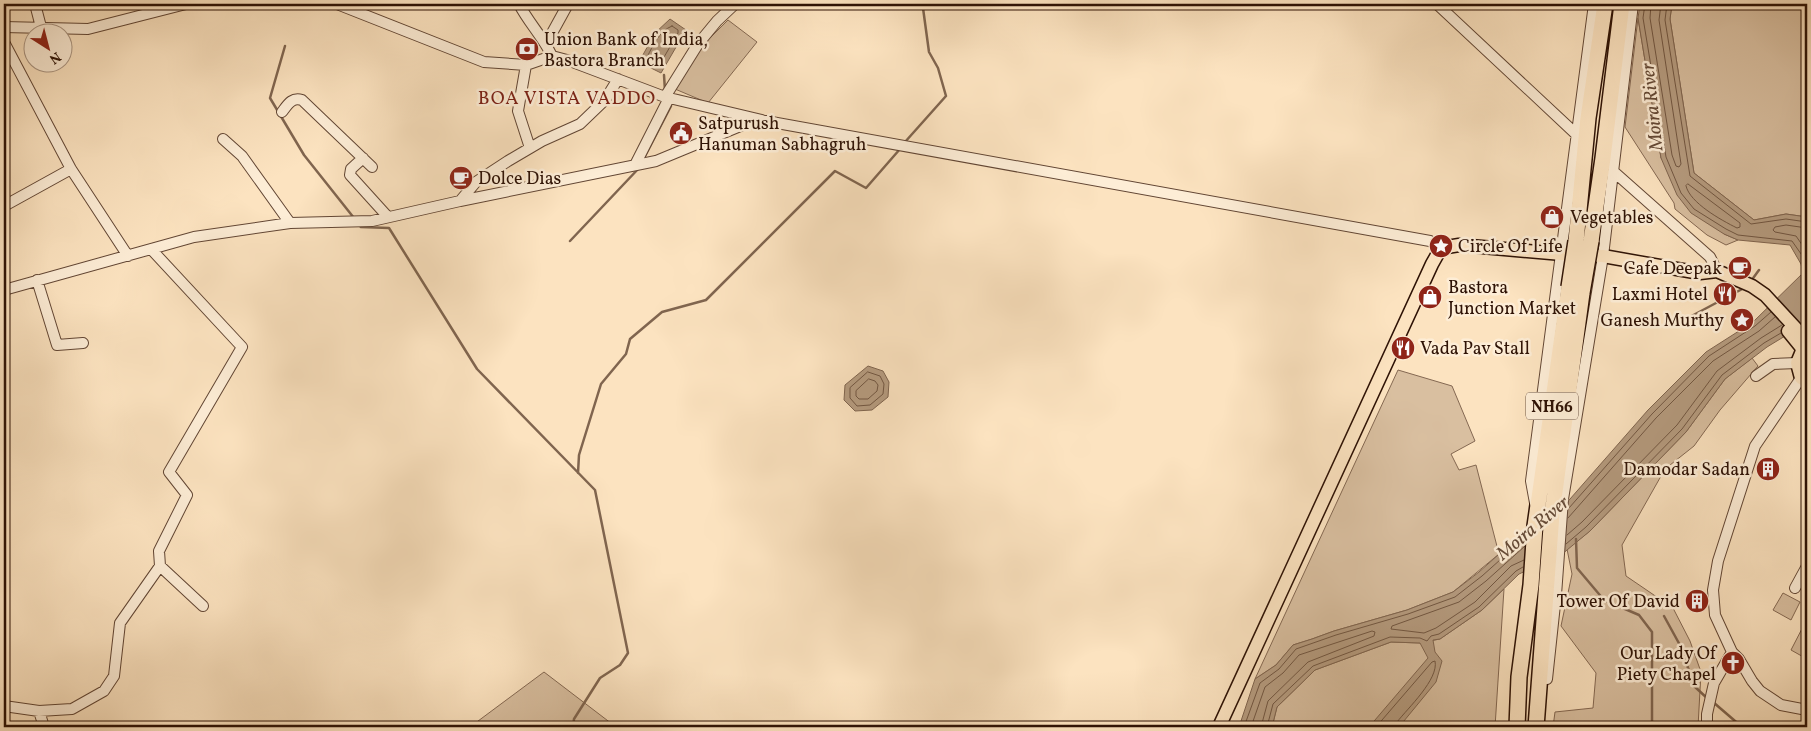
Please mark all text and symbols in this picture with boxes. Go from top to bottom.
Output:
north arrow [22,22,72,72]
place label: Union Bank of India, Bastora Branch [544,28,708,74]
bank icon: Union Bank of India, Bastora Branch [514,36,540,62]
text: N [45,47,64,68]
water label: Moira River [1635,61,1671,153]
district label: BOA VISTA VADDO [478,86,656,112]
place label: Satpurush Hanuman Sabhagruh [698,112,867,158]
public building icon: Satpurush Hanuman Sabhagruh [668,120,694,146]
cafe icon: Dolce Dias [448,165,474,191]
place label: Dolce Dias [478,167,561,192]
shop icon: Vegetables [1539,204,1565,230]
place label: Vegetables [1570,206,1653,231]
place icon: Circle Of Life [1428,233,1454,259]
place label: Circle Of Life [1458,235,1563,260]
cafe icon: Cafe Deepak [1727,255,1753,281]
place label: Cafe Deepak [1624,257,1722,282]
place label: Bastora Junction Market [1448,276,1576,322]
restaurant icon: Laxmi Hotel [1712,281,1738,307]
place label: Laxmi Hotel [1612,283,1708,308]
shop icon: Bastora Junction Market [1417,284,1443,310]
place icon: Ganesh Murthy [1729,307,1755,333]
place label: Ganesh Murthy [1600,309,1724,334]
restaurant icon: Vada Pav Stall [1390,335,1416,361]
place label: Vada Pav Stall [1420,337,1530,362]
road number: NH66 [1526,392,1578,420]
building icon: Damodar Sadan [1755,456,1781,482]
place label: Damodar Sadan [1623,458,1750,483]
water label: Moira River [1490,490,1576,567]
building icon: Tower Of David [1684,588,1710,614]
place label: Tower Of David [1557,590,1680,615]
place label: Our Lady Of Piety Chapel [1617,642,1718,688]
church icon: Our Lady Of Piety Chapel [1720,650,1746,676]

